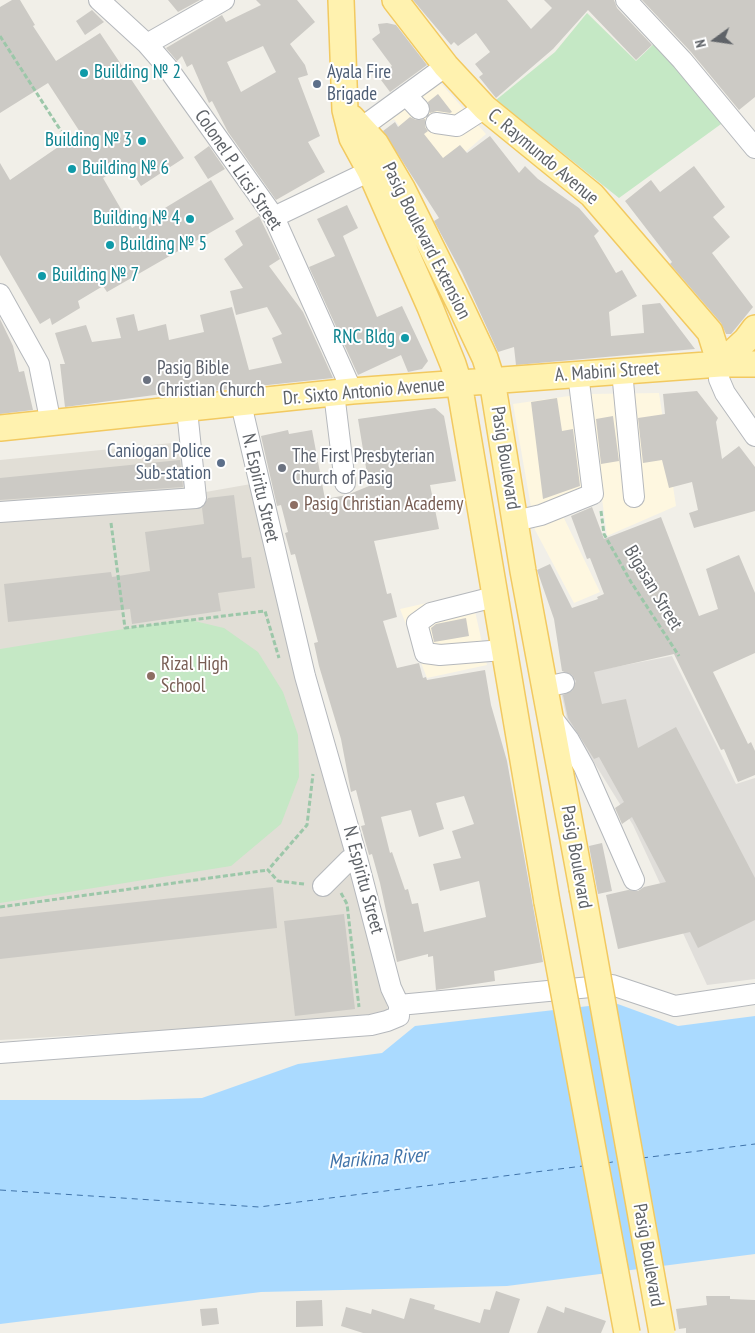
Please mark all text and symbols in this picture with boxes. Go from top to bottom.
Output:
north arrow [690,15,740,65]
text: N [691,38,710,49]
place label: Building № 2 [94,62,181,84]
place label: Ayala Fire Brigade [327,62,391,106]
marker: Building № 2 [78,67,90,79]
marker: Ayala Fire Brigade [311,78,323,90]
street label: C. Raymundo Avenue [483,104,603,210]
street label: Colonel P. Licsi Street [189,105,287,235]
place label: Building № 3 [45,130,132,152]
marker: Building № 3 [136,135,148,147]
place label: Building № 6 [82,158,169,180]
street label: Pasig Boulevard Extension [377,159,475,323]
marker: Building № 6 [66,163,78,175]
place label: Building № 4 [93,208,180,230]
marker: Building № 4 [184,213,196,225]
place label: Building № 5 [120,234,207,256]
marker: Building № 5 [104,239,116,251]
place label: Building № 7 [52,265,139,287]
marker: Building № 7 [36,270,48,282]
place label: RNC Bldg [333,327,395,349]
marker: RNC Bldg [399,332,411,344]
street label: A. Mabini Street [554,357,660,387]
place label: Pasig Bible Christian Church [157,358,265,402]
marker: Pasig Bible Christian Church [141,374,153,386]
street label: Dr. Sixto Antonio Avenue [282,374,446,410]
street label: Pasig Boulevard [486,405,524,511]
street label: N. Espiritu Street [236,431,284,545]
place label: Caniogan Police Sub-station [107,441,211,485]
place label: The First Presbyterian Church of Pasig [292,446,434,490]
marker: Caniogan Police Sub-station [215,457,227,469]
marker: The First Presbyterian Church of Pasig [276,462,288,474]
place label: Pasig Christian Academy [304,494,463,516]
marker: Pasig Christian Academy [288,499,300,511]
street label: Bigasan Street [619,542,687,634]
place label: Rizal High School [161,654,228,698]
marker: Rizal High School [145,670,157,682]
street label: Pasig Boulevard [556,804,596,910]
street label: N. Espiritu Street [338,824,388,936]
water label: Marikina River [328,1144,428,1174]
street label: Pasig Boulevard [628,1202,668,1308]

